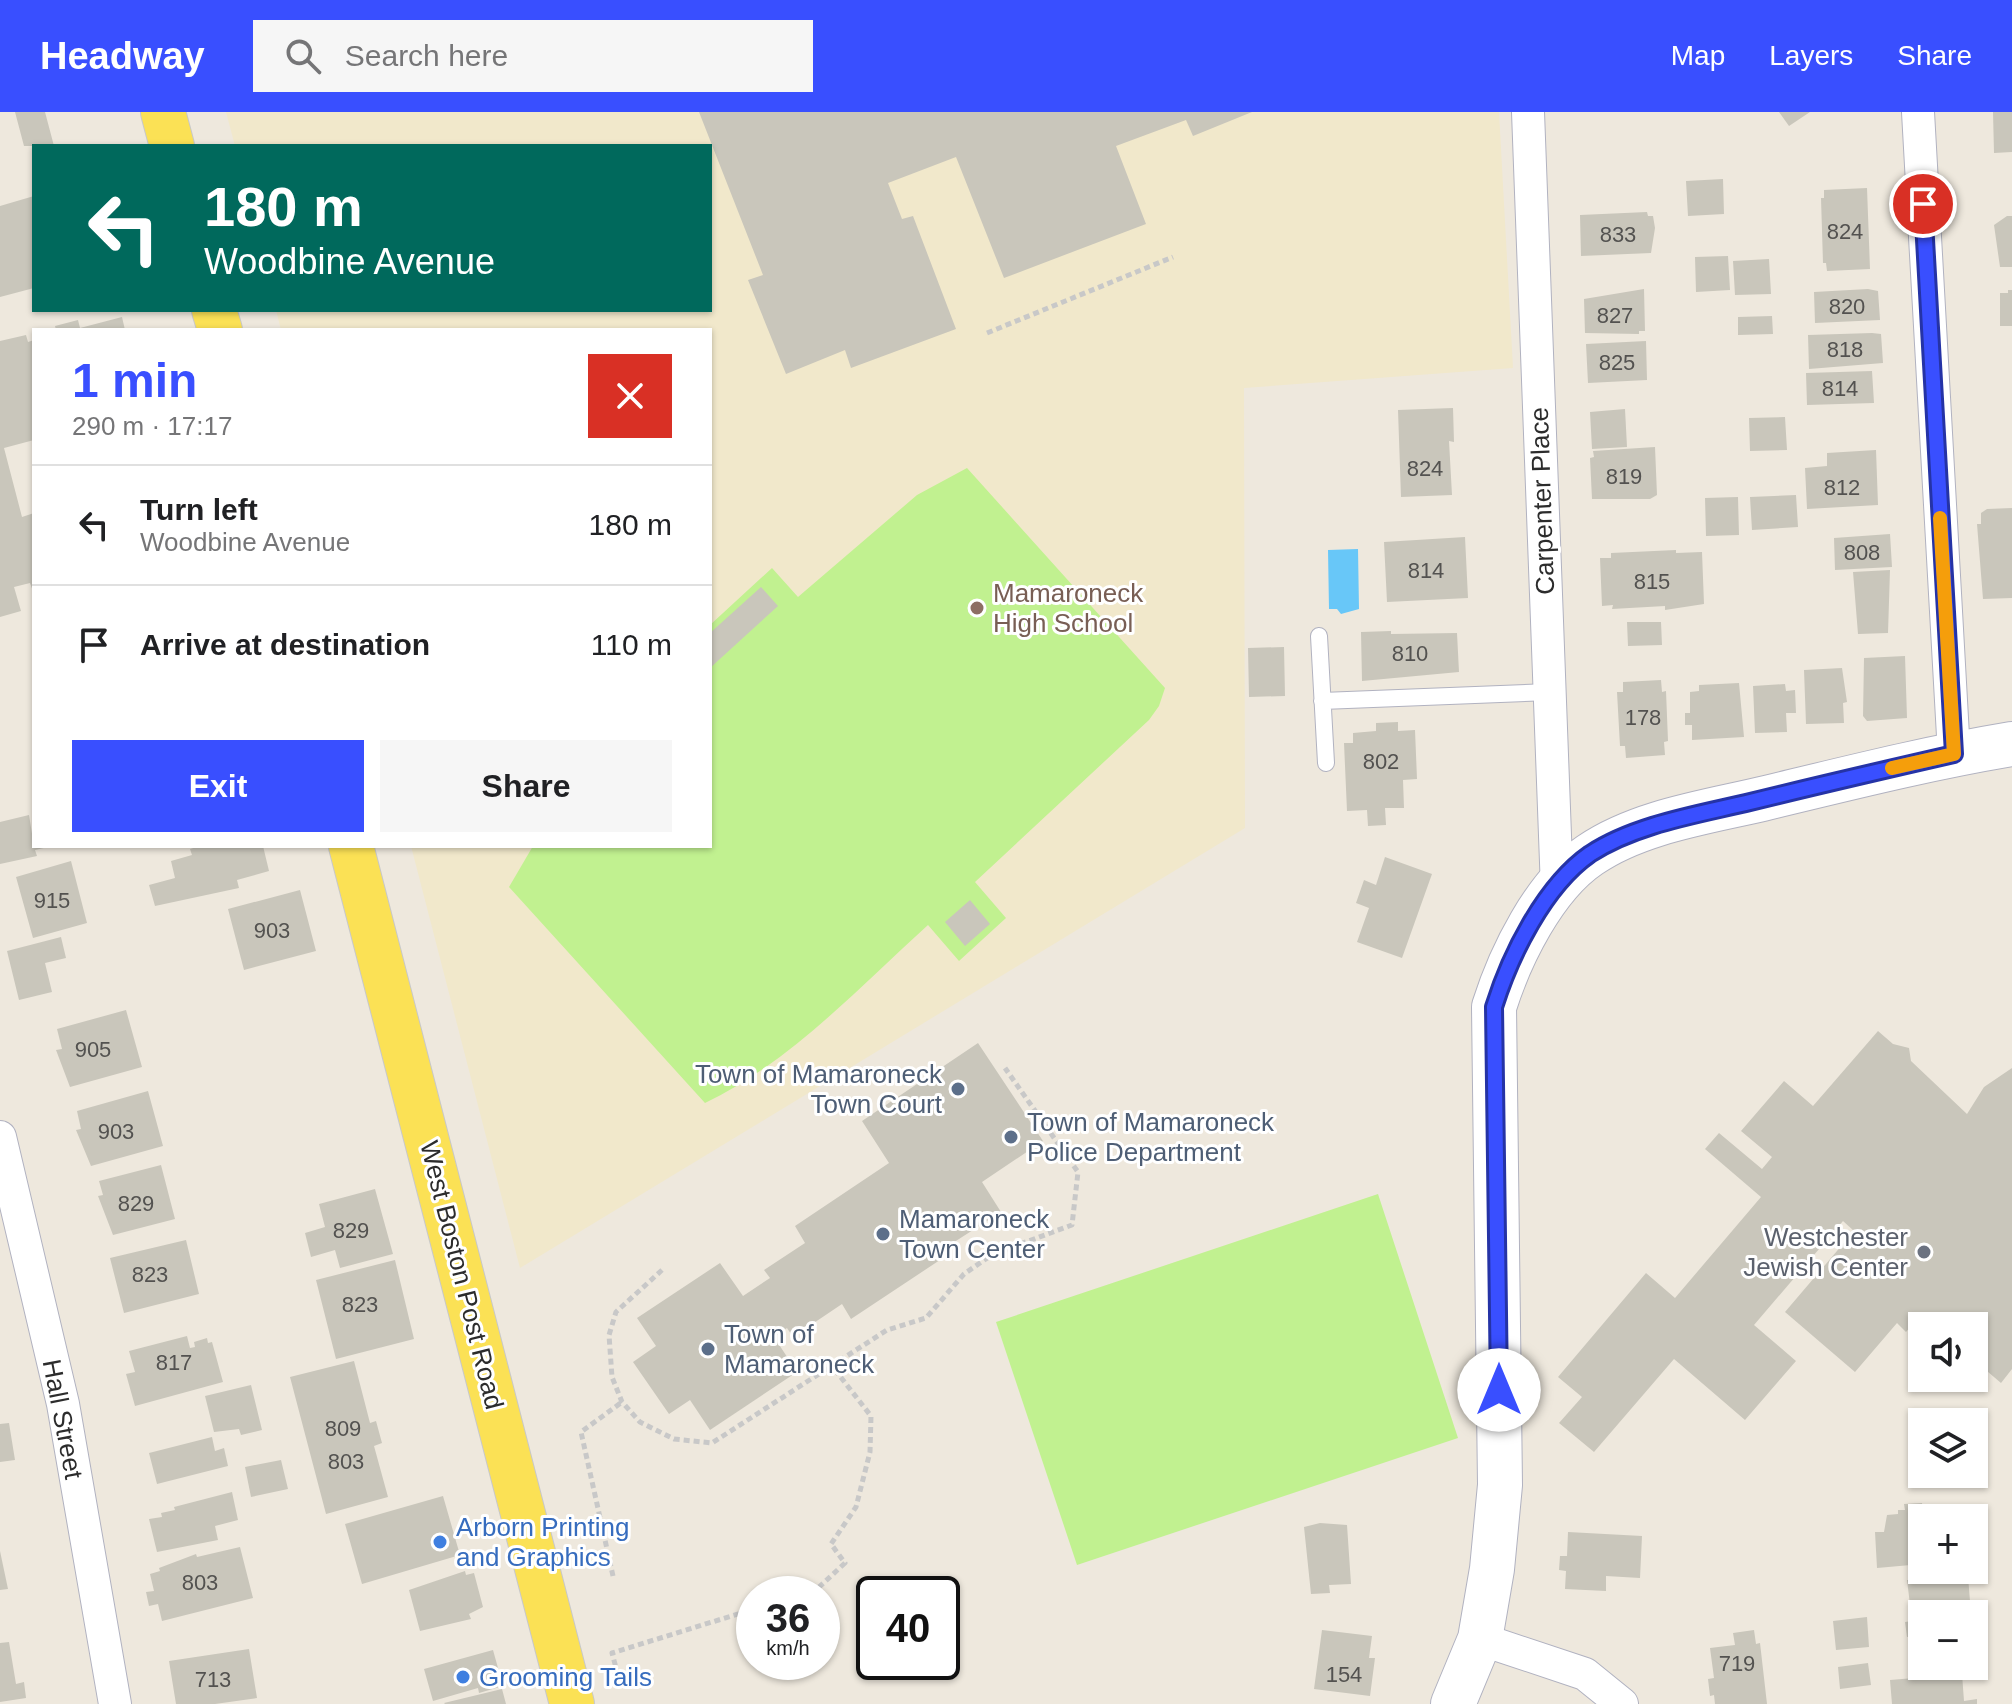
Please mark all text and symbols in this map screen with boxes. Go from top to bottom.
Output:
search box [253,20,813,92]
icon: search [281,34,325,78]
text: Headway [40,35,205,77]
text: Search here [345,39,508,72]
text: Map [1671,40,1725,71]
text: Layers [1769,40,1853,71]
text: Share [1897,40,1972,71]
pin [1889,170,1957,238]
text: 180 m [204,175,363,238]
icon: left [72,176,176,280]
icon: arrive [1901,182,1945,226]
house number: 824 [1827,219,1863,244]
house number: 833 [1600,222,1636,247]
text: Woodbine Avenue [204,241,495,282]
house number: 820 [1829,294,1865,319]
house number: 827 [1597,303,1633,328]
house number: 818 [1827,337,1863,362]
house number: 825 [1599,350,1635,375]
text: 1 min [72,354,197,407]
button: close [588,354,672,438]
house number: 814 [1822,376,1858,401]
street label: Carpenter Place [1524,407,1560,595]
text: 290 m · 17:17 [72,411,232,441]
house number: 824 [1407,456,1443,481]
house number: 819 [1606,464,1642,489]
house number: 812 [1824,475,1860,500]
text: Turn left [140,493,258,526]
icon: left [72,503,116,547]
text: 180 m [589,508,672,541]
text: Woodbine Avenue [140,527,350,557]
house number: 808 [1844,540,1880,565]
house number: 814 [1408,558,1444,583]
house number: 815 [1634,569,1670,594]
place label: Mamaroneck High School [993,578,1144,638]
marker: Mamaroneck High School [968,599,986,617]
icon: arrive [72,623,116,667]
text: Arrive at destination [140,628,430,661]
text: 110 m [591,628,672,661]
house number: 810 [1392,641,1428,666]
house number: 178 [1625,705,1661,730]
button: Exit [72,740,364,832]
button: Share [380,740,672,832]
house number: 802 [1363,749,1399,774]
house number: 915 [34,888,70,913]
house number: 903 [254,918,290,943]
house number: 905 [75,1037,111,1062]
place label: Town of Mamaroneck Town Court [695,1059,943,1119]
marker: Town of Mamaroneck Town Court [949,1080,967,1098]
place label: Town of Mamaroneck Police Department [1027,1107,1275,1167]
house number: 903 [98,1119,134,1144]
marker: Town of Mamaroneck Police Department [1002,1128,1020,1146]
street label: West Boston Post Road [414,1138,510,1412]
house number: 829 [118,1191,154,1216]
place label: Mamaroneck Town Center [899,1204,1050,1264]
house number: 829 [333,1218,369,1243]
place label: Westchester Jewish Center [1743,1222,1908,1282]
marker: Mamaroneck Town Center [874,1225,892,1243]
marker: Westchester Jewish Center [1915,1243,1933,1261]
house number: 823 [132,1262,168,1287]
house number: 823 [342,1292,378,1317]
map controls [1908,1312,1988,1680]
button: sound [1908,1312,1988,1392]
place label: Town of Mamaroneck [724,1319,875,1379]
marker: Town of Mamaroneck [699,1340,717,1358]
position arrow [1457,1348,1541,1432]
house number: 817 [156,1350,192,1375]
street label: Hall Street [37,1357,89,1482]
button: layers [1908,1408,1988,1488]
house number: 809 [325,1416,361,1441]
house number: 803 [328,1449,364,1474]
button: + [1908,1504,1988,1584]
place label: Arborn Printing and Graphics [456,1512,629,1572]
marker: Arborn Printing and Graphics [431,1533,449,1551]
house number: 803 [182,1570,218,1595]
speed limit sign: 40 [856,1576,960,1680]
text: 36 [766,1596,810,1640]
button: − [1908,1600,1988,1680]
text: km/h [766,1637,810,1659]
house number: 719 [1719,1651,1755,1676]
place label: Grooming Tails [479,1662,652,1692]
house number: 154 [1326,1662,1362,1687]
house number: 713 [195,1667,231,1692]
marker: Grooming Tails [454,1668,472,1686]

